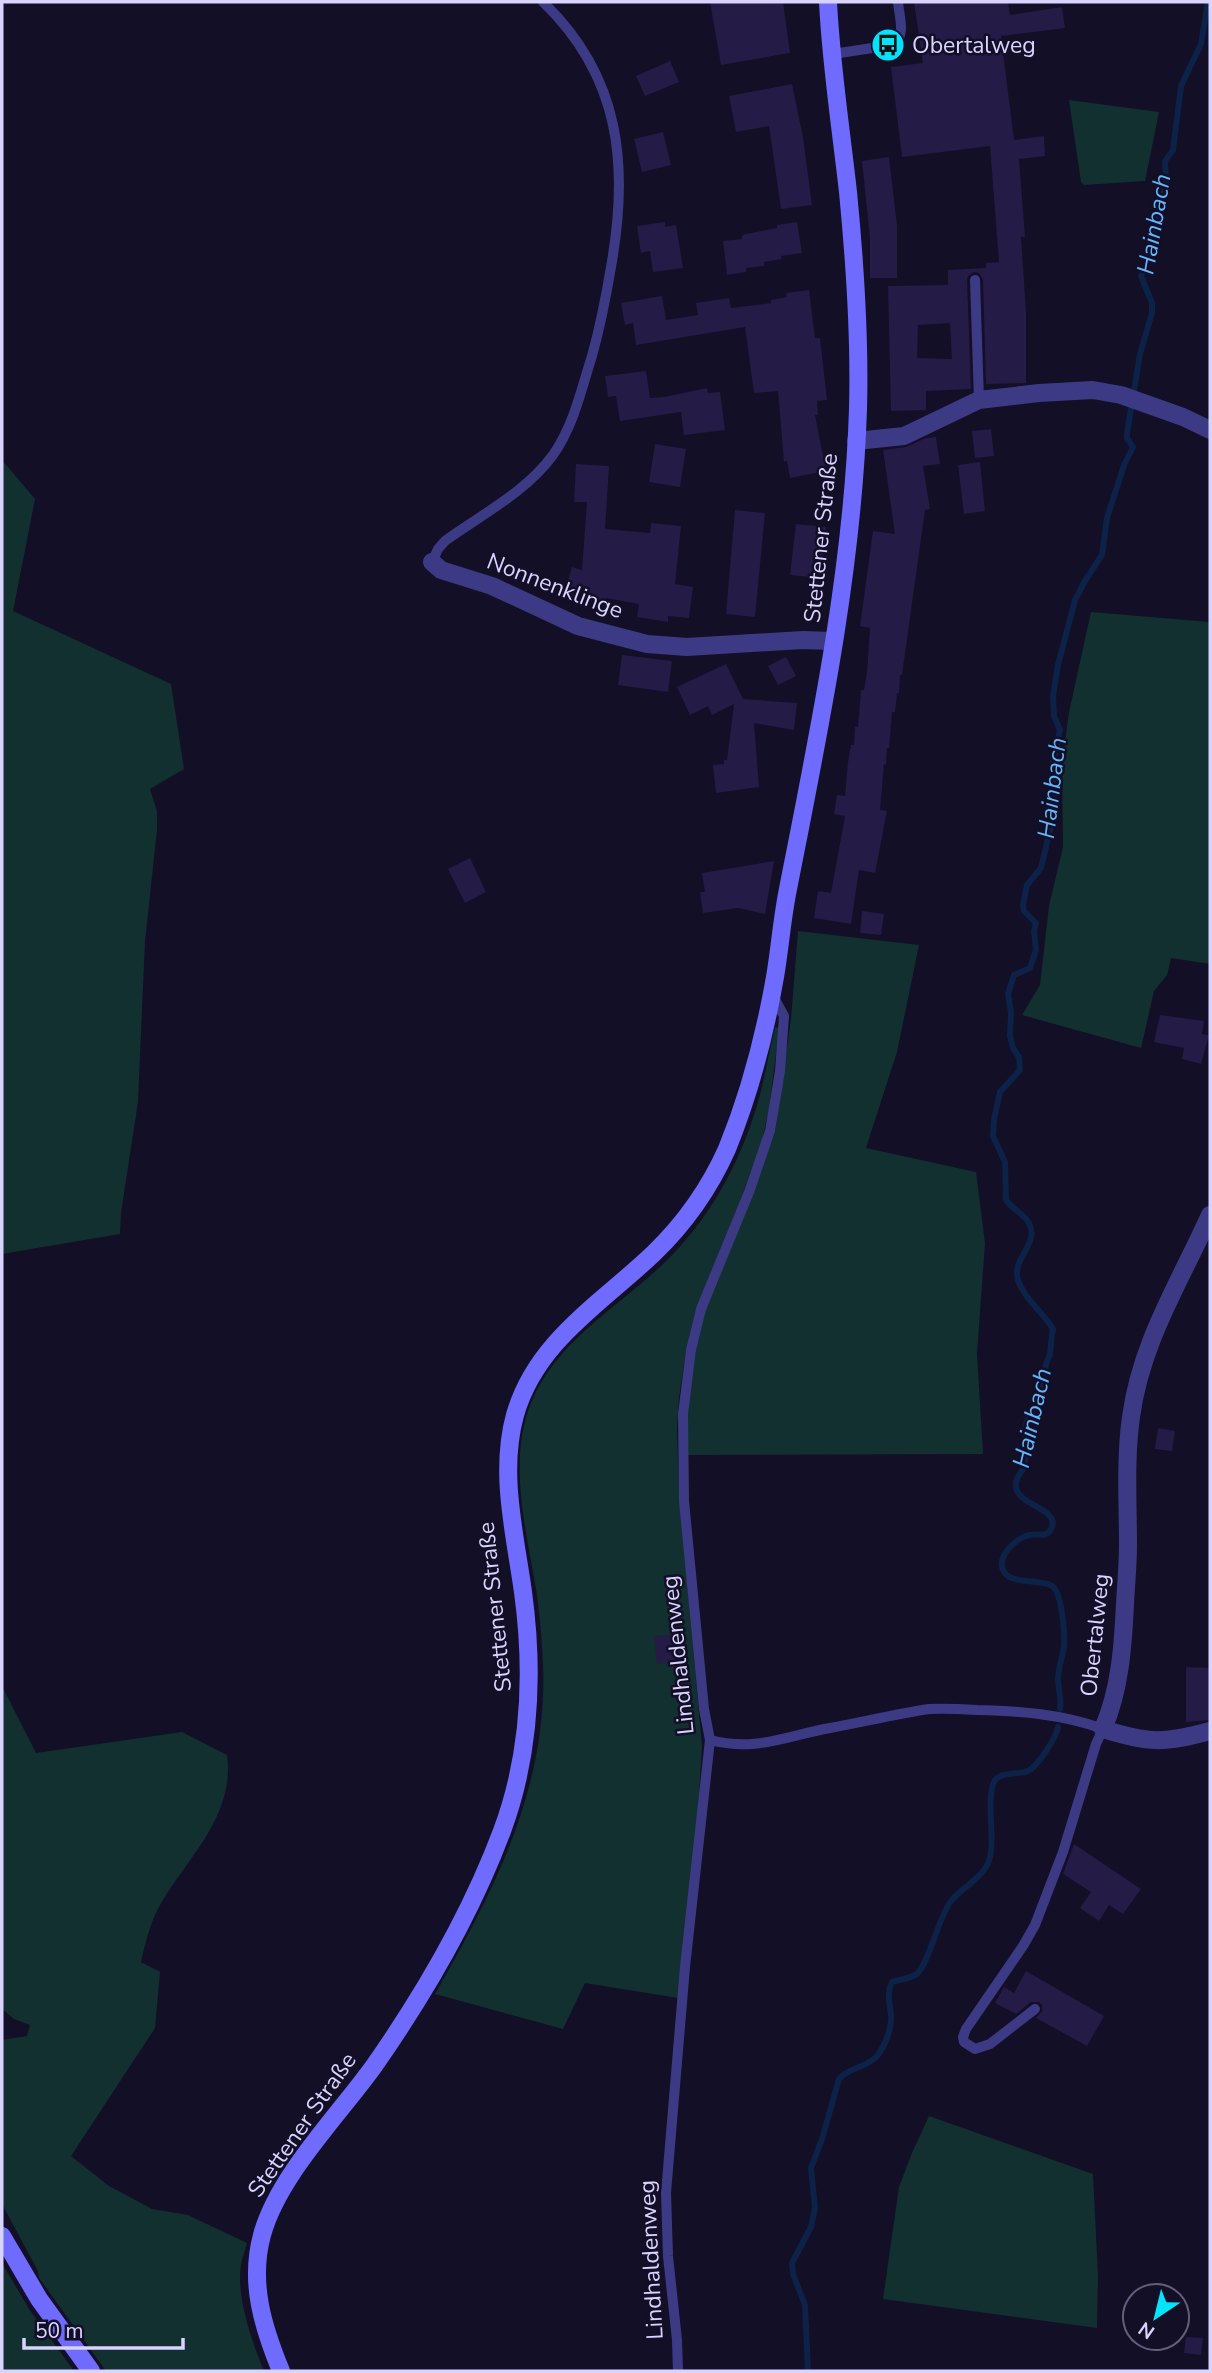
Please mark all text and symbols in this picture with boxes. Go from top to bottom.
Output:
bus stop icon: Obertalweg [869,26,907,64]
place label: Obertalweg [912,30,1036,61]
water label: Hainbach [1129,171,1179,277]
street label: Stettener Straße [797,452,845,624]
street label: Nonnenklinge [482,546,628,626]
water label: Hainbach [1030,736,1074,840]
water label: Hainbach [1005,1365,1059,1471]
street label: Stettener Straße [471,1521,519,1693]
street label: Obertalweg [1073,1572,1117,1698]
street label: Lindhaldenweg [654,1574,702,1736]
street label: Stettener Straße [240,2046,364,2204]
street label: Lindhaldenweg [631,2179,671,2341]
north arrow [1121,2282,1191,2352]
scale bar [24,2306,184,2350]
text: N [1134,2315,1160,2345]
text: 50 m [35,2317,84,2345]

